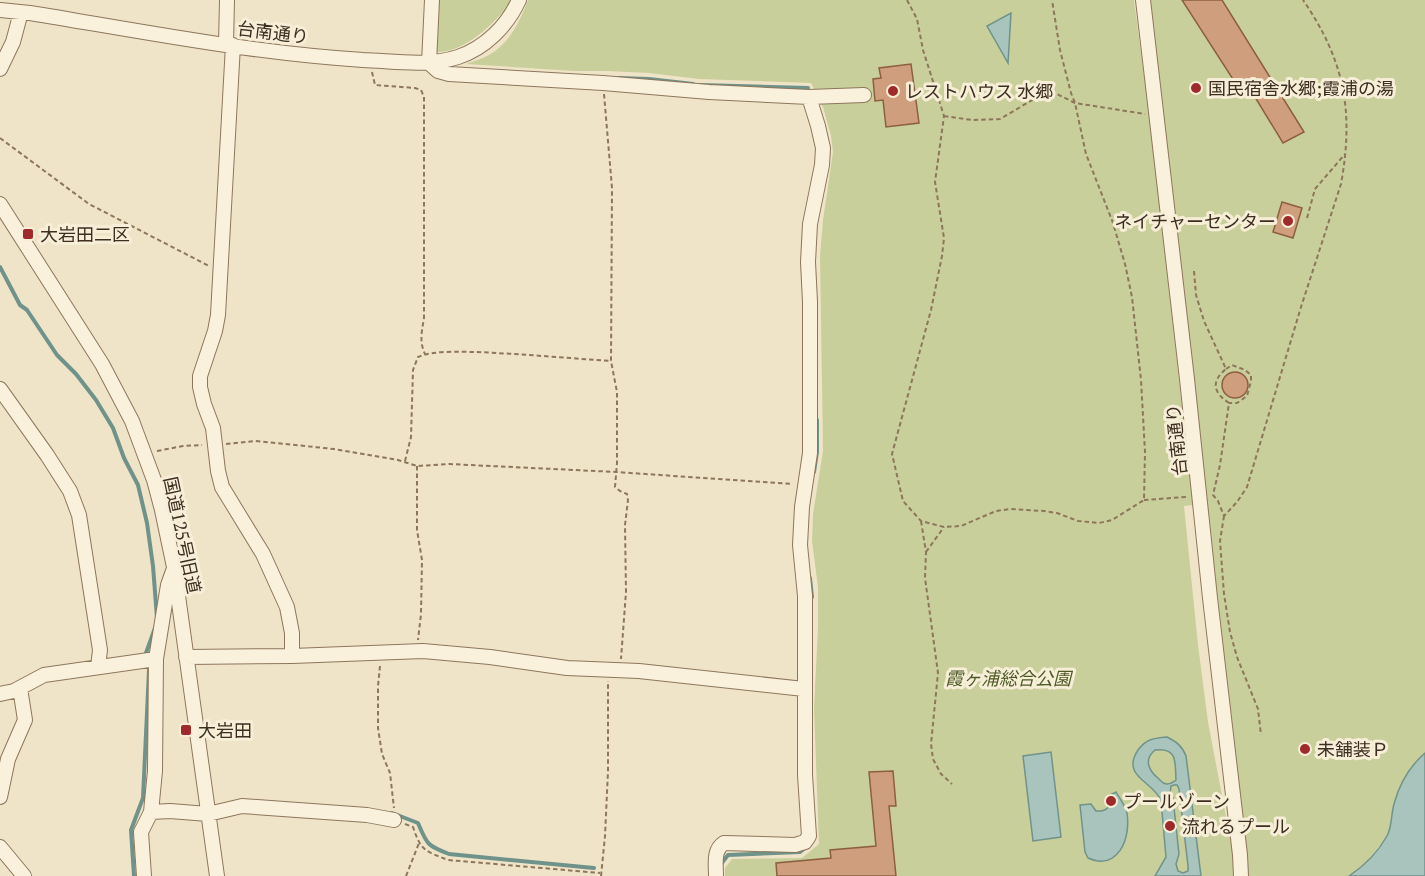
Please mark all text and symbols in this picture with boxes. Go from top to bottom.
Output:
street label: 台南通り [236,16,310,48]
place label: 国民宿舎水郷;霞浦の湯 [1208,76,1394,100]
place label: レストハウス 水郷 [905,79,1053,103]
marker: 国民宿舎水郷;霞浦の湯 [1189,81,1203,95]
marker: レストハウス 水郷 [886,84,900,98]
place label: ネイチャーセンター [1114,209,1276,233]
marker: ネイチャーセンター [1281,214,1295,228]
place label: 大岩田二区 [40,222,130,246]
marker: 大岩田二区 [21,227,35,241]
street label: 台南通り [1160,403,1192,477]
street label: 国道125号旧道 [159,474,207,596]
park label: 霞ヶ浦総合公園 [945,666,1074,690]
place label: 大岩田 [198,718,252,742]
marker: 大岩田 [179,723,193,737]
place label: 未舗装Ｐ [1317,737,1389,761]
marker: 未舗装Ｐ [1298,742,1312,756]
place label: プールゾーン [1123,789,1230,813]
marker: プールゾーン [1104,794,1118,808]
place label: 流れるプール [1182,814,1290,838]
marker: 流れるプール [1163,819,1177,833]

